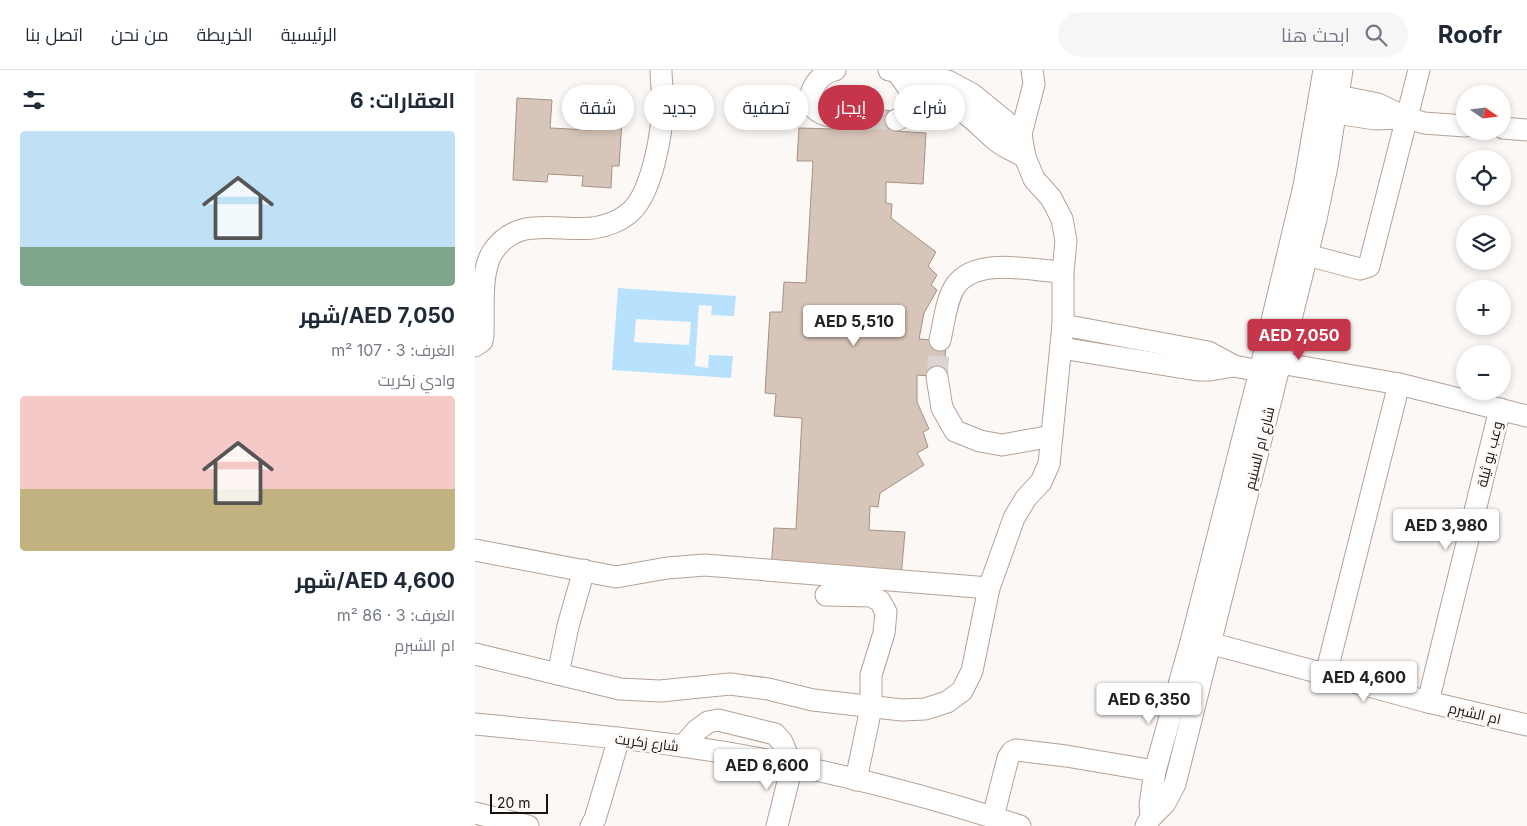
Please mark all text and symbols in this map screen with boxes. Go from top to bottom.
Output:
search box [1058,12,1408,57]
text: Roofr [1438,20,1502,49]
icon: search [1362,21,1390,49]
text: اتصل بنا [25,24,83,45]
text: من نحن [111,24,169,45]
text: الخريطة [197,24,253,45]
text: الرئيسية [281,24,337,45]
text: ابحث هنا [1281,24,1350,47]
chip: شقة [562,85,634,130]
chip: جديد [644,85,714,130]
chip: تصفية [724,85,808,130]
chip: إيجار [818,85,884,130]
chip: شراء [894,85,965,130]
north arrow [1456,85,1511,140]
map controls [1456,85,1511,400]
icon: filters [20,86,48,114]
text: العقارات: 6 [350,88,455,113]
button: locate [1456,150,1511,205]
icon: home [193,163,283,253]
button: layers [1456,215,1511,270]
button: + [1456,280,1511,335]
text: AED 7,050/شهر [299,303,455,328]
pin: AED 5,510 [797,304,911,347]
text: AED 5,510 [814,311,894,331]
pin: AED 7,050 [1242,318,1356,361]
text: AED 7,050 [1259,325,1340,345]
text: الغرف: 3 · 107 m² [331,340,455,360]
button: − [1456,345,1511,400]
text: وادي زكريت [378,370,455,390]
street label: شارع ام السنيم [1241,405,1279,492]
street label: وعب بو ثيلة [1473,419,1505,489]
icon: home [193,428,283,518]
pin: AED 3,980 [1389,508,1503,551]
text: AED 3,980 [1404,515,1488,535]
text: AED 4,600/شهر [295,568,455,593]
text: الغرف: 3 · 86 m² [337,605,455,625]
text: ام الشبرم [394,635,455,655]
pin: AED 4,600 [1307,660,1421,703]
text: AED 4,600 [1322,667,1406,687]
pin: AED 6,350 [1092,682,1206,725]
text: AED 6,350 [1107,689,1191,709]
street label: ام الشبرم [1447,699,1503,729]
street label: شارع زكريت [614,730,680,755]
pin: AED 6,600 [710,748,824,791]
text: AED 6,600 [725,755,809,775]
scale bar [490,791,547,814]
text: 20 m [497,794,531,811]

